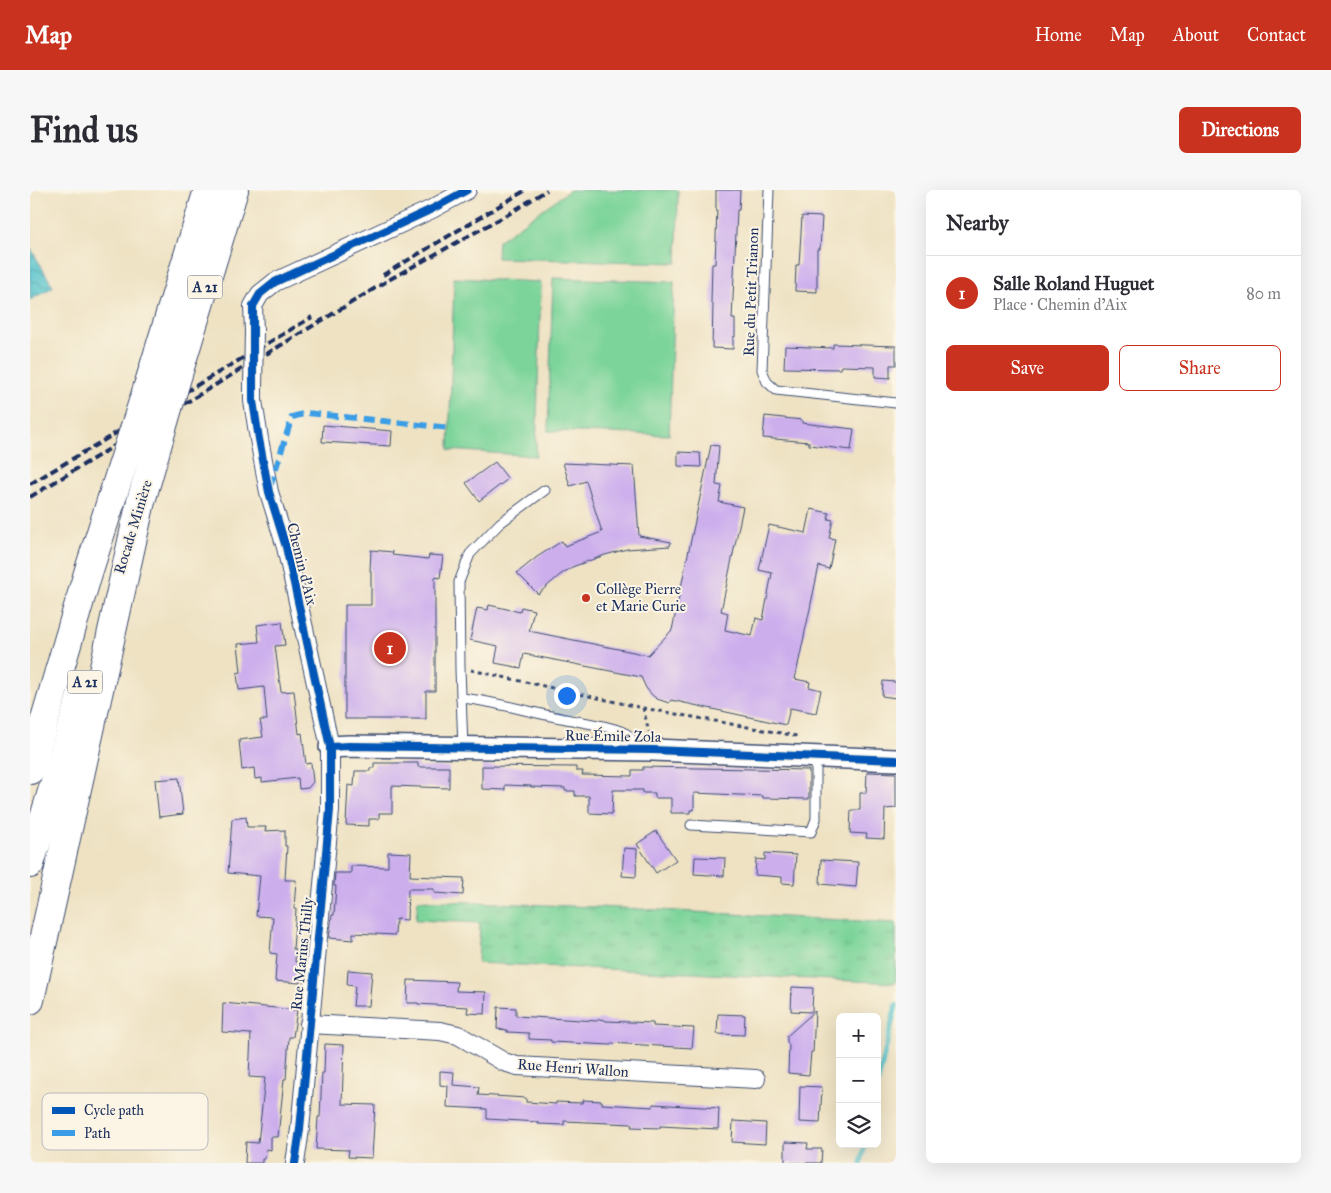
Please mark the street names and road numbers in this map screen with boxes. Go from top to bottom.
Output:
street label: Rue du Petit Trianon [740,227,762,357]
road number: A 21 [188,275,222,298]
street label: Rocade Minière [110,478,156,576]
street label: Chemin d'Aix [283,521,321,607]
road number: A 21 [68,671,102,694]
street label: Rue Émile Zola [565,725,662,746]
street label: Rue Marius Thilly [287,896,317,1011]
street label: Rue Henri Wallon [517,1055,629,1081]

